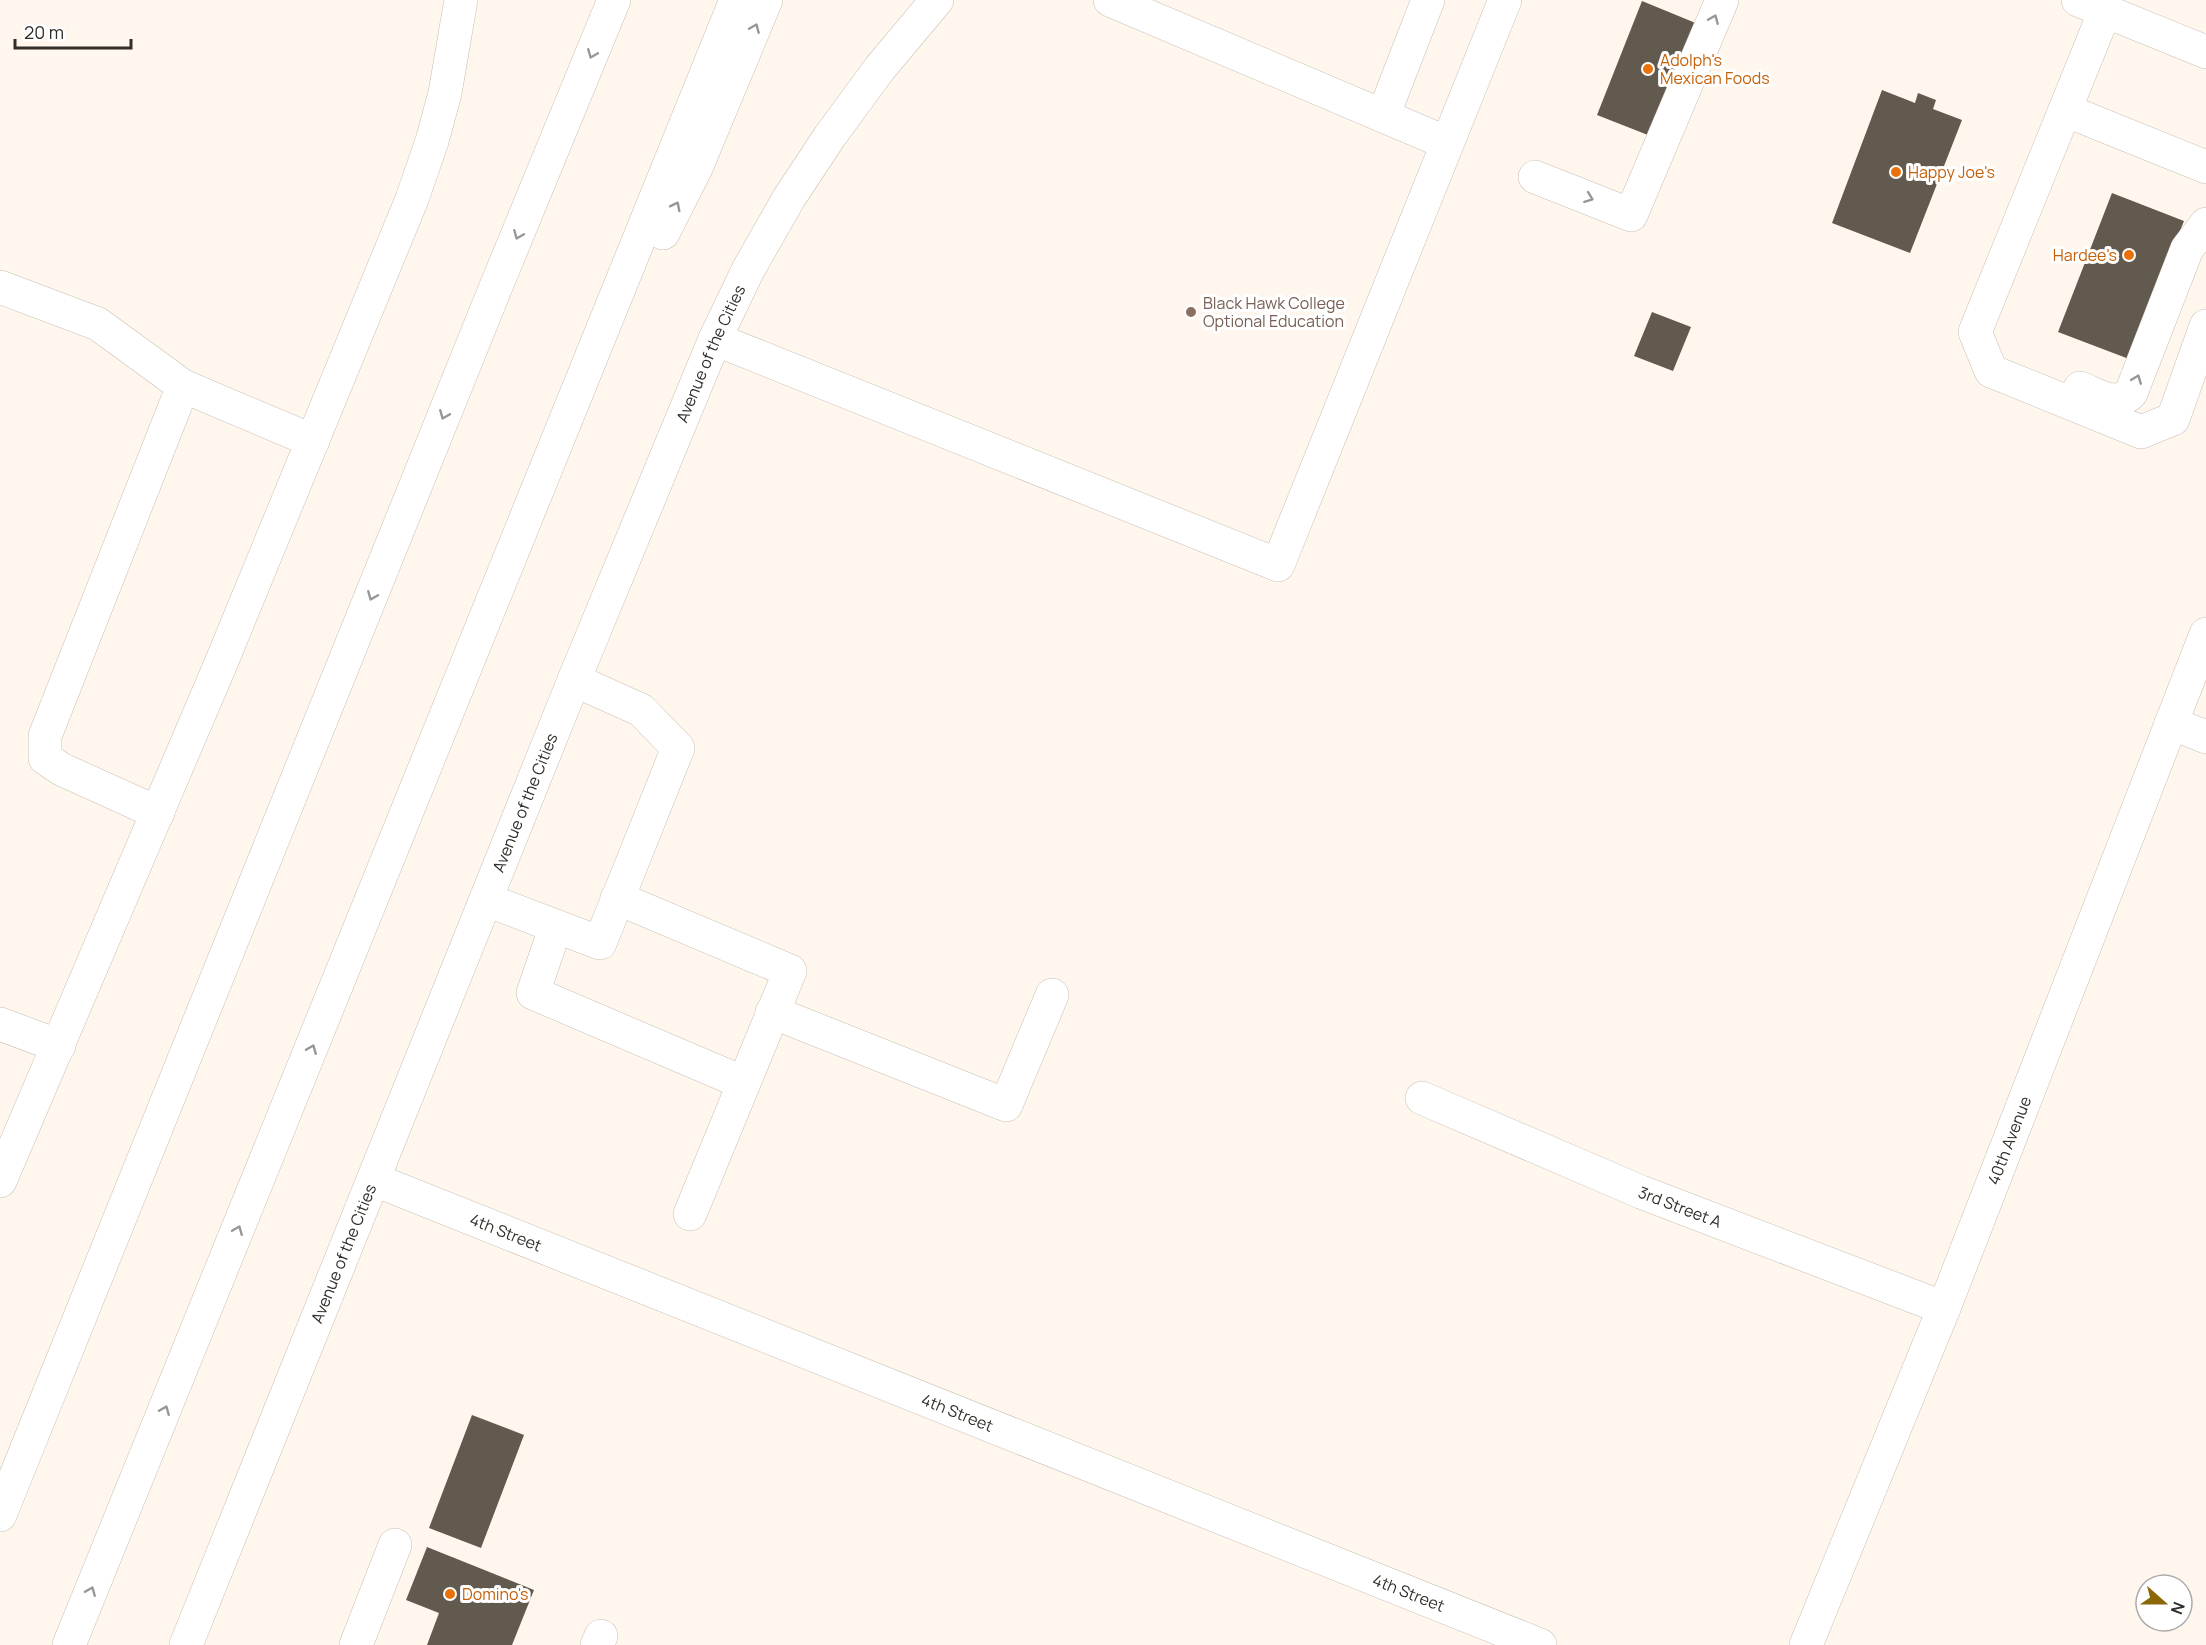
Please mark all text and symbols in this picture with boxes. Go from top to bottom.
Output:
scale bar [15,12,130,50]
one-way arrow [1707,14,1719,25]
text: 20 m [24,20,64,44]
one-way arrow [748,23,760,34]
one-way arrow [587,48,599,59]
place label: Adolph's Mexican Foods [1660,49,1770,89]
marker: Adolph's Mexican Foods [1641,62,1655,76]
place label: Happy Joe's [1908,161,1995,183]
marker: Happy Joe's [1889,165,1903,179]
one-way arrow [1583,191,1594,203]
one-way arrow [669,201,681,212]
one-way arrow [513,228,525,239]
place label: Hardee's [2053,244,2117,266]
marker: Hardee's [2122,248,2136,262]
street label: Avenue of the Cities [671,281,750,426]
place label: Black Hawk College Optional Education [1203,292,1345,332]
marker: Black Hawk College Optional Education [1184,305,1198,319]
one-way arrow [2129,374,2142,385]
one-way arrow [439,409,451,420]
one-way arrow [367,590,379,601]
street label: Avenue of the Cities [487,730,563,875]
one-way arrow [305,1044,317,1055]
street label: 40th Avenue [1982,1093,2036,1188]
street label: Avenue of the Cities [306,1181,381,1326]
street label: 3rd Street A [1635,1181,1725,1233]
street label: 4th Street [467,1208,545,1257]
one-way arrow [231,1225,243,1236]
street label: 4th Street [918,1388,997,1437]
one-way arrow [158,1406,170,1417]
street label: 4th Street [1370,1568,1448,1617]
north arrow [2134,1573,2194,1633]
place label: Domino's [462,1583,528,1605]
one-way arrow [84,1586,96,1597]
marker: Domino's [443,1587,457,1601]
text: N [2166,1599,2190,1618]

